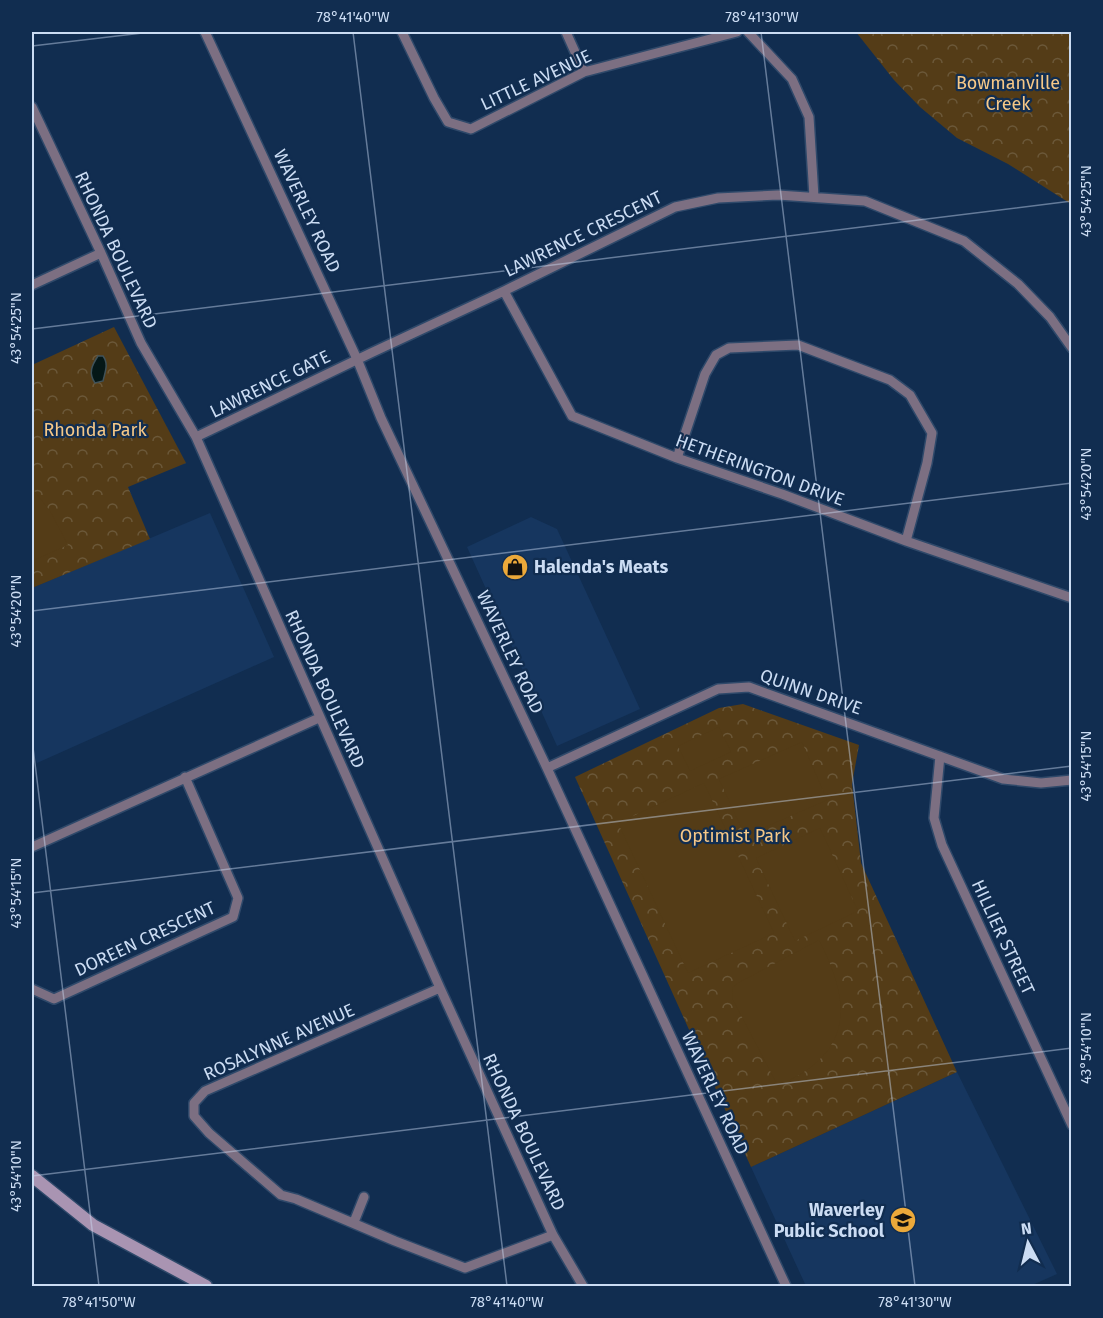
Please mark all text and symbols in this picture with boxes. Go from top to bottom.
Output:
text: 78°41'40"W [316,8,390,26]
text: 78°41'30"W [725,8,799,26]
street label: LITTLE AVENUE [477,45,595,115]
park label: Bowmanville Creek [956,72,1060,115]
street label: WAVERLEY ROAD [269,146,345,276]
text: 43°54'25"N [1077,165,1095,237]
street label: RHONDA BOULEVARD [70,168,162,332]
street label: LAWRENCE CRESCENT [500,186,666,282]
text: 43°54'25"N [7,292,25,364]
street label: LAWRENCE GATE [206,345,334,423]
park label: Rhonda Park [43,419,147,441]
street label: HETHERINGTON DRIVE [673,429,847,511]
text: 43°54'20"N [1077,448,1095,520]
shop icon: Halenda's Meats [500,552,530,582]
place label: Halenda's Meats [534,556,669,578]
text: 43°54'20"N [7,575,25,647]
street label: WAVERLEY ROAD [472,587,548,717]
street label: RHONDA BOULEVARD [280,606,370,772]
street label: QUINN DRIVE [757,664,865,720]
text: 43°54'15"N [1077,731,1095,801]
park label: Optimist Park [680,825,791,847]
text: 43°54'15"N [7,858,25,928]
street label: HILLIER STREET [967,876,1040,999]
street label: DOREEN CRESCENT [71,896,220,981]
street label: ROSALYNNE AVENUE [200,999,358,1085]
text: 43°54'10"N [1077,1012,1095,1084]
street label: WAVERLEY ROAD [677,1028,753,1158]
street label: RHONDA BOULEVARD [478,1050,570,1214]
text: 43°54'10"N [7,1140,25,1212]
place label: Waverley Public School [774,1199,885,1242]
school or university icon: Waverley Public School [888,1205,918,1235]
north arrow [998,1213,1058,1273]
text: N [1020,1219,1033,1239]
text: 78°41'50"W [62,1293,136,1311]
text: 78°41'40"W [470,1293,544,1311]
text: 78°41'30"W [878,1293,952,1311]

